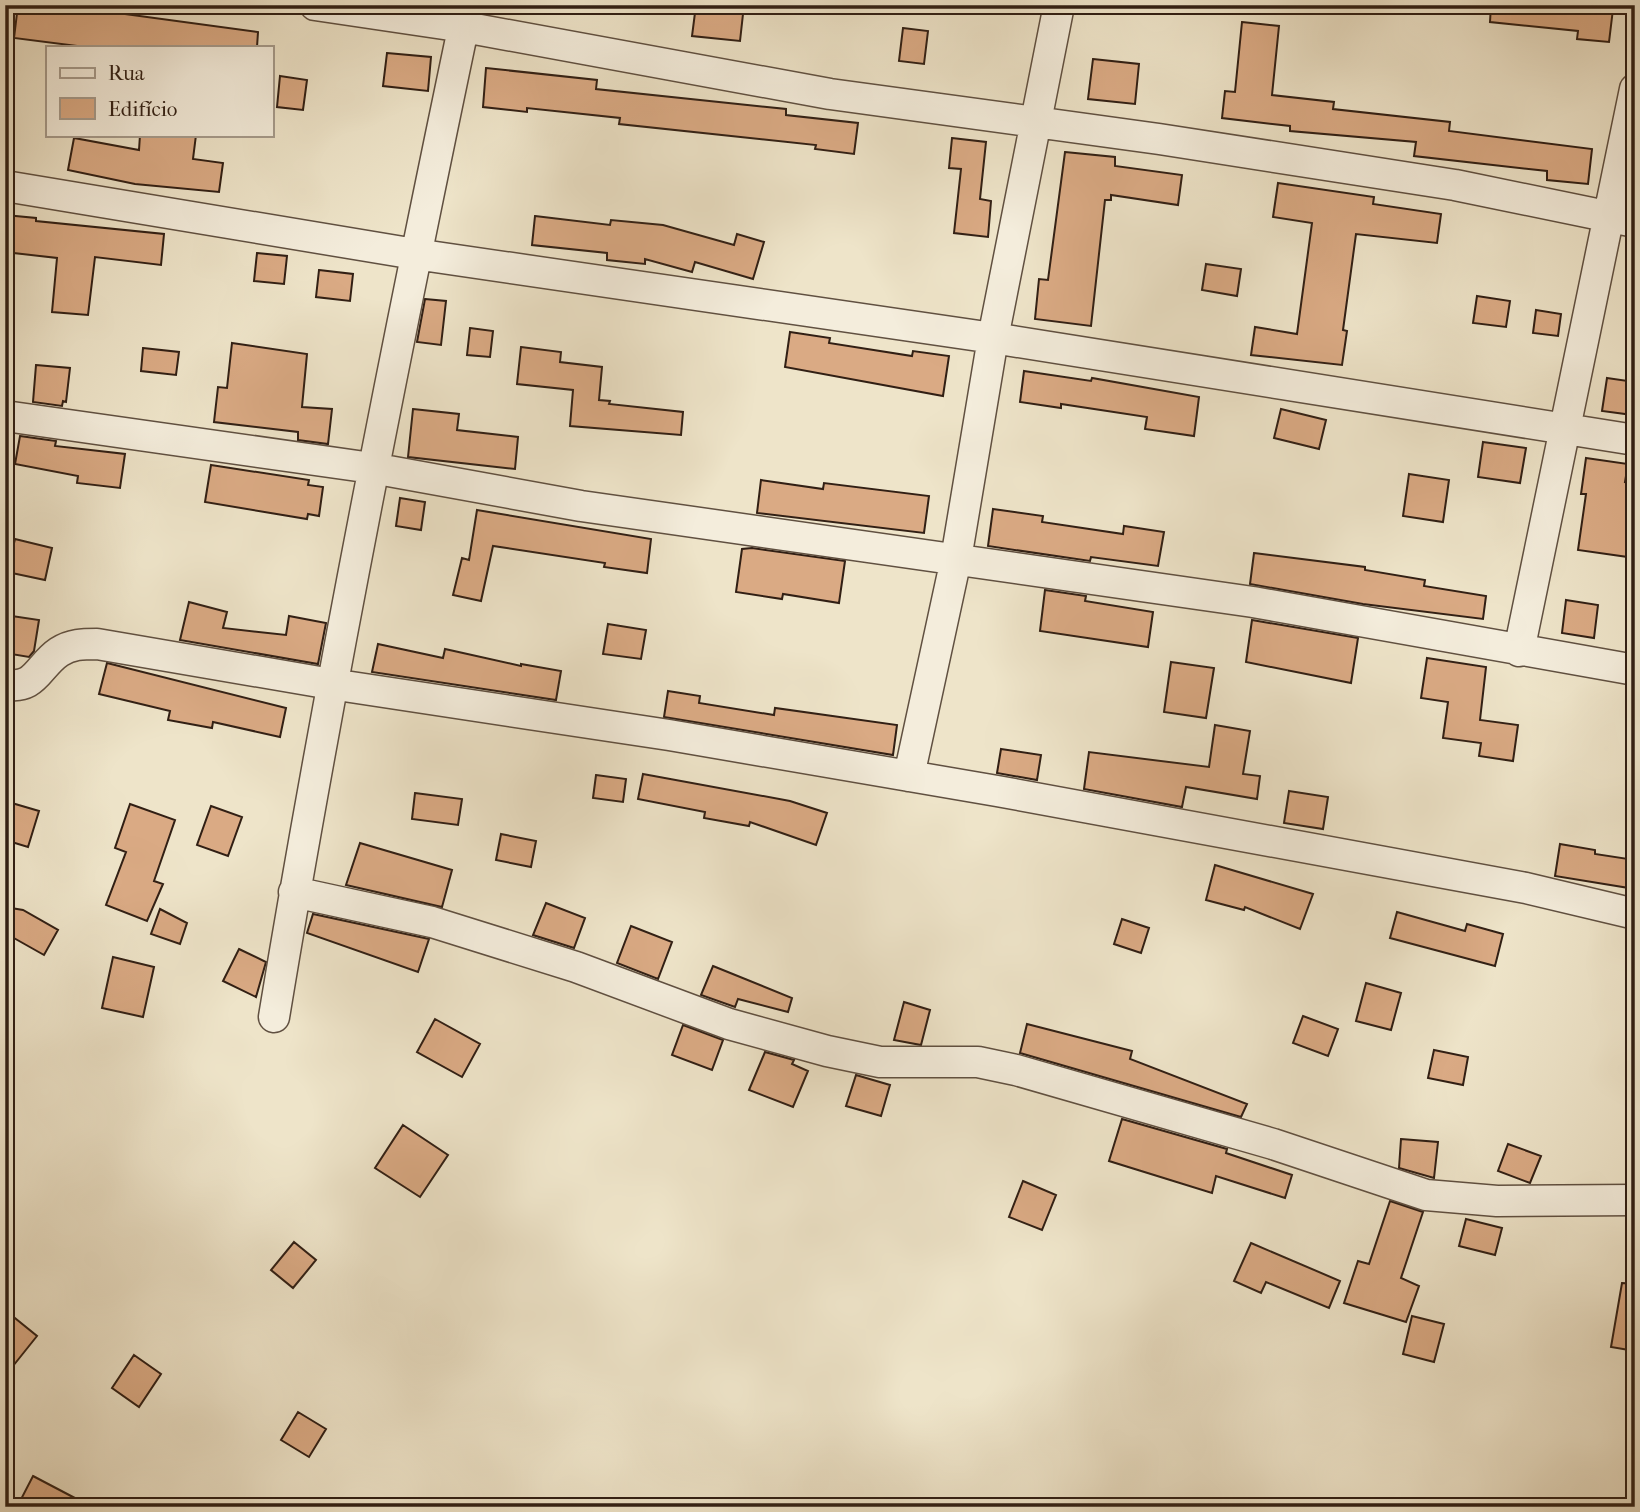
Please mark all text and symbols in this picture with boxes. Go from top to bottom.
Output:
legend [46,46,273,136]
text: Rua [108,61,145,85]
text: Edifício [108,97,177,121]

